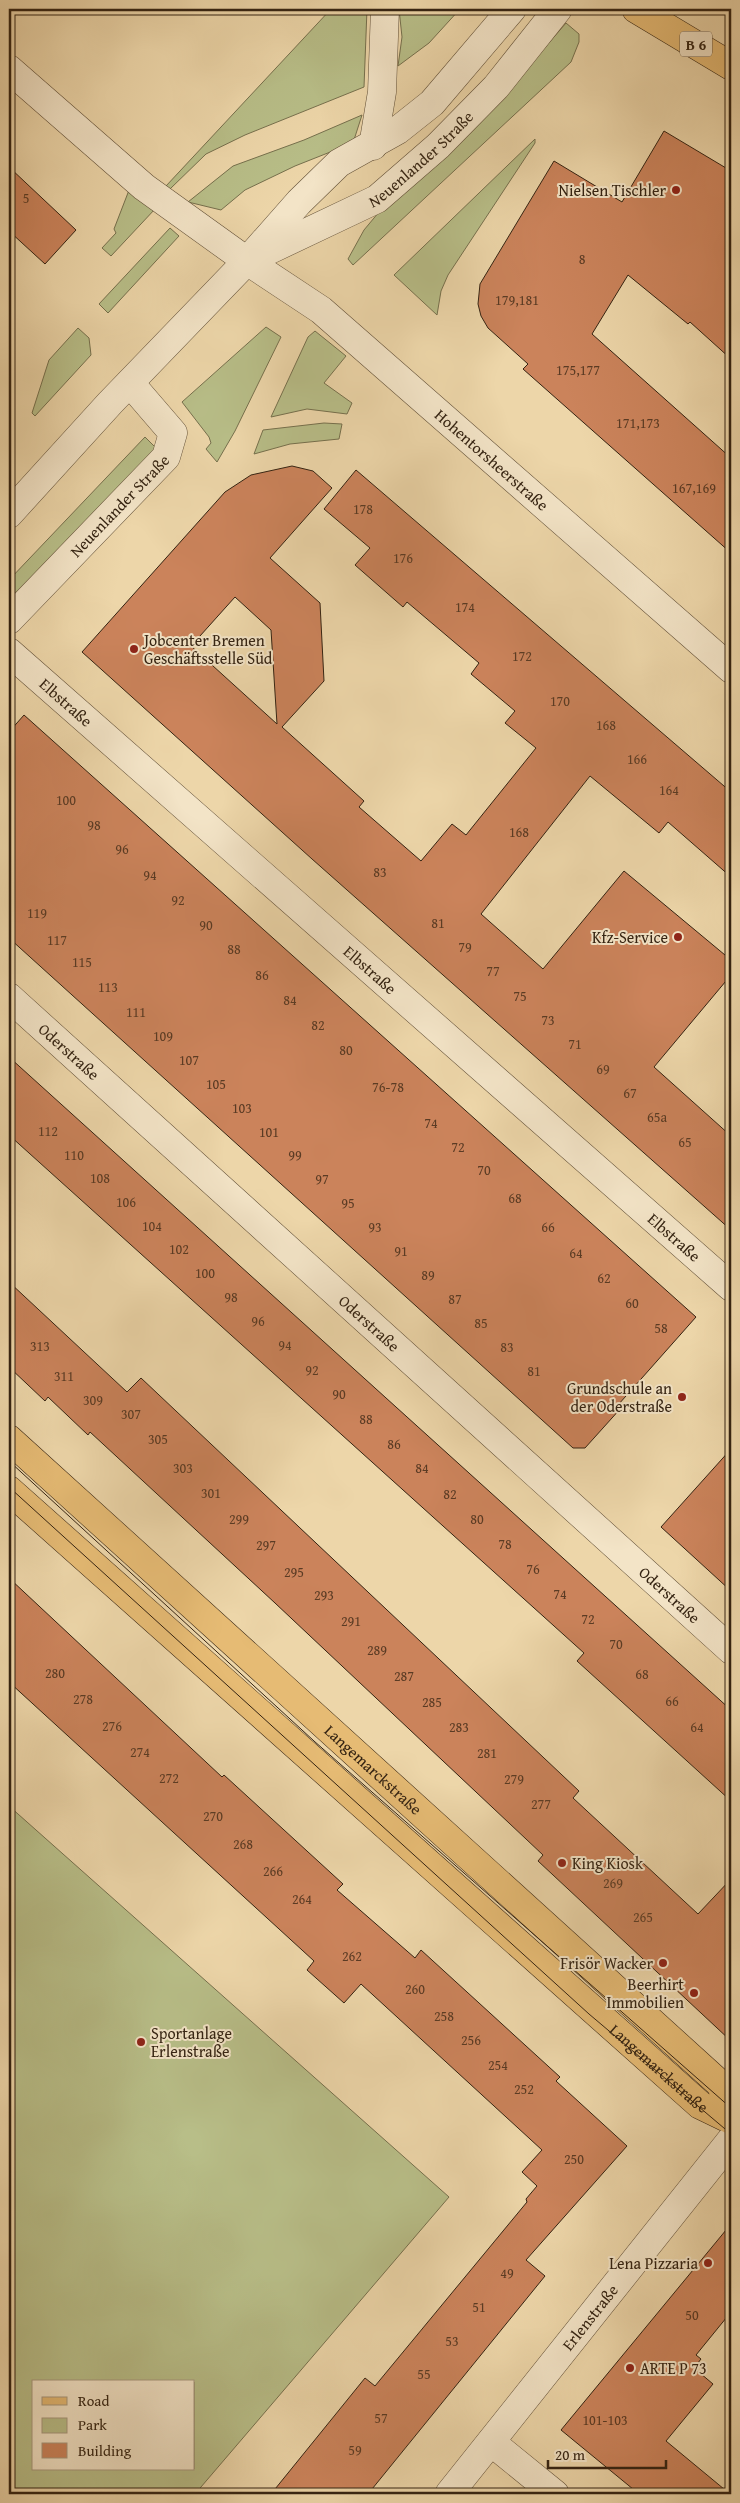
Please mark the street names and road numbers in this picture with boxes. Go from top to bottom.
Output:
road number: B 6 [680,32,712,56]
street label: Neuenlander Straße [364,105,479,213]
street label: Hohentorsheerstraße [430,403,554,516]
street label: Neuenlander Straße [64,449,175,562]
street label: Elbstraße [34,672,98,732]
street label: Elbstraße [338,940,402,1000]
street label: Oderstraße [33,1017,105,1085]
street label: Elbstraße [642,1207,706,1267]
street label: Oderstraße [333,1289,405,1357]
street label: Oderstraße [634,1561,706,1629]
street label: Langemarckstraße [319,1719,428,1820]
street label: Langemarckstraße [604,2018,712,2119]
street label: Erlenstraße [556,2279,624,2355]

